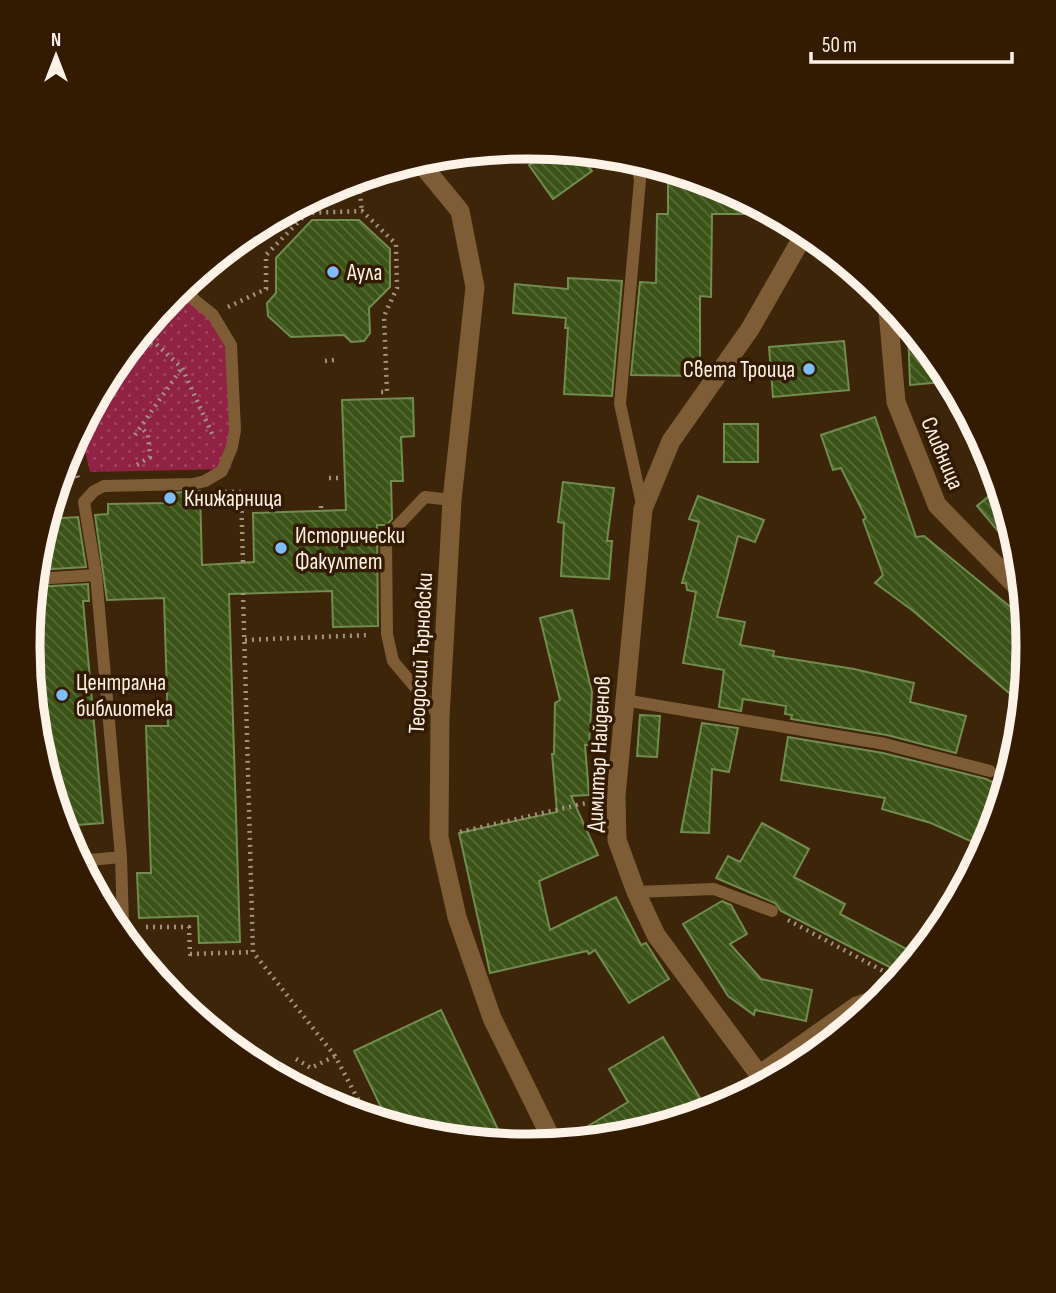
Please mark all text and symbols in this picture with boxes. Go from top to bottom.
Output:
north arrow [21,21,91,91]
scale bar [811,21,1012,65]
text: N [51,29,61,52]
text: 50 m [822,33,857,58]
place label: Аула [346,259,382,287]
marker: Аула [325,264,341,280]
place label: Света Троица [683,356,795,384]
marker: Света Троица [801,361,817,377]
street label: Сливница [914,413,970,494]
place label: Книжарница [184,485,282,513]
marker: Книжарница [162,490,178,506]
place label: Исторически Факултет [295,522,405,576]
marker: Исторически Факултет [273,540,289,556]
street label: Теодосий Търновски [403,572,439,734]
place label: Централна библиотека [76,669,173,723]
street label: Димитър Найденов [581,675,617,833]
marker: Централна библиотека [54,687,70,703]

